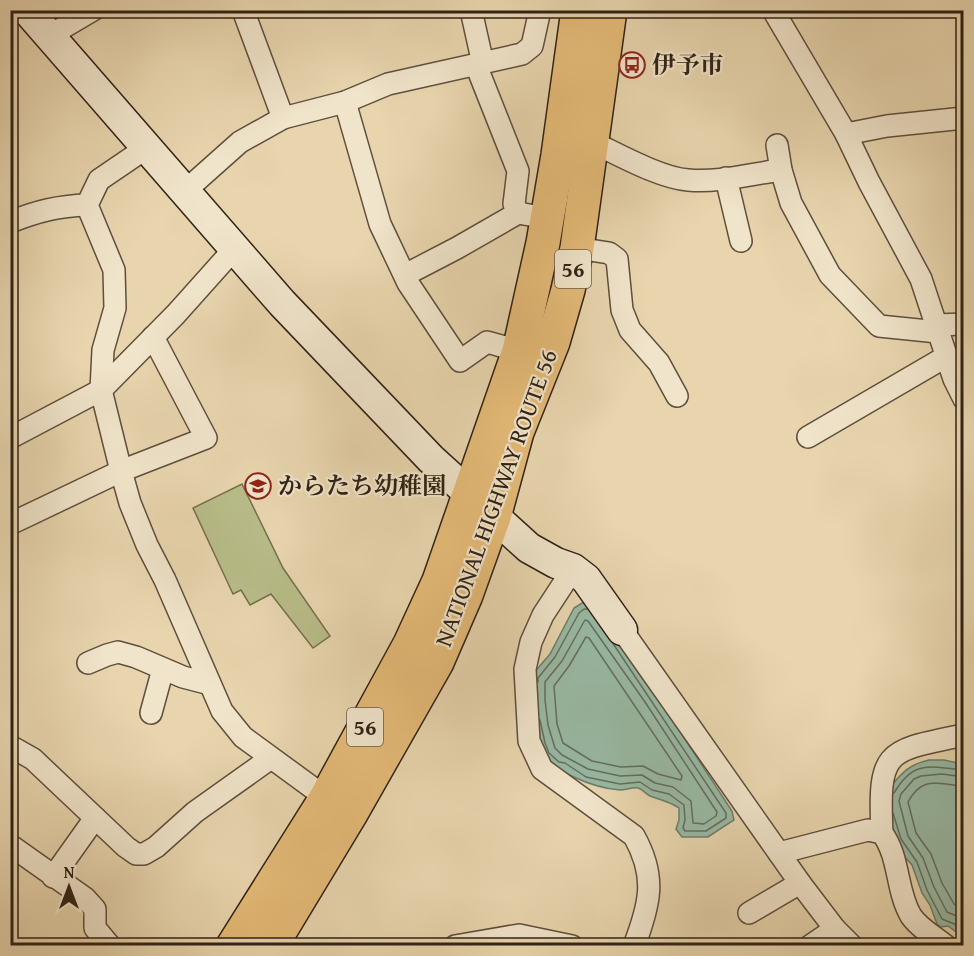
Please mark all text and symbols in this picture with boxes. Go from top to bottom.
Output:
place label: 伊予市 [652,47,724,82]
bus stop icon: 伊予市 [617,50,647,80]
road number: 56 [555,250,591,288]
street label: NATIONAL HIGHWAY ROUTE 56 [425,344,566,651]
place label: からたち幼稚園 [278,468,446,503]
school or university icon: からたち幼稚園 [243,471,273,501]
road number: 56 [347,708,383,746]
north arrow [39,857,99,917]
text: N [64,860,75,884]

